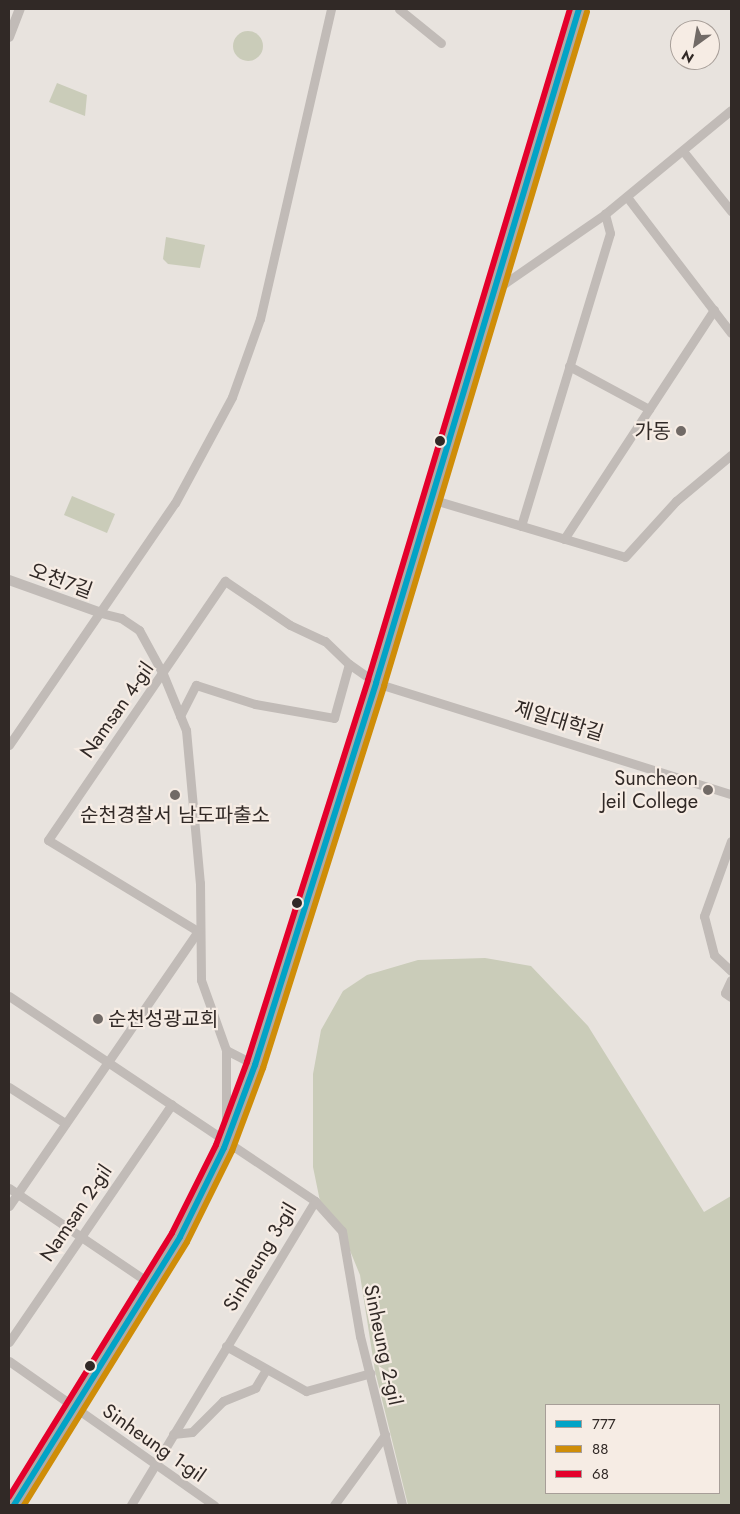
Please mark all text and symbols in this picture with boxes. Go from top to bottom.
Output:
north arrow [670,20,720,70]
text: N [678,45,698,68]
place label: 가동 [634,419,671,443]
marker: 가동 [675,425,687,437]
unlabelled marker [435,436,445,446]
street label: 오천7길 [26,558,96,604]
street label: Namsan 4-gil [75,657,159,763]
street label: 제일대학길 [512,696,606,746]
place label: Suncheon Jeil College [601,766,698,813]
marker: Suncheon Jeil College [702,784,714,796]
marker: 순천경찰서 남도파출소 [169,789,181,801]
place label: 순천경찰서 남도파출소 [80,803,270,827]
unlabelled marker [292,898,302,908]
place label: 순천성광교회 [108,1007,218,1031]
marker: 순천성광교회 [92,1013,104,1025]
street label: Namsan 2-gil [35,1160,117,1266]
street label: Sinheung 3-gil [218,1198,302,1316]
street label: Sinheung 2-gil [359,1283,407,1407]
unlabelled marker [85,1361,95,1371]
street label: Sinheung 1-gil [98,1399,210,1487]
legend [545,1404,720,1494]
text: 777 [592,1413,616,1435]
text: 88 [592,1438,608,1460]
text: 68 [592,1463,609,1485]

